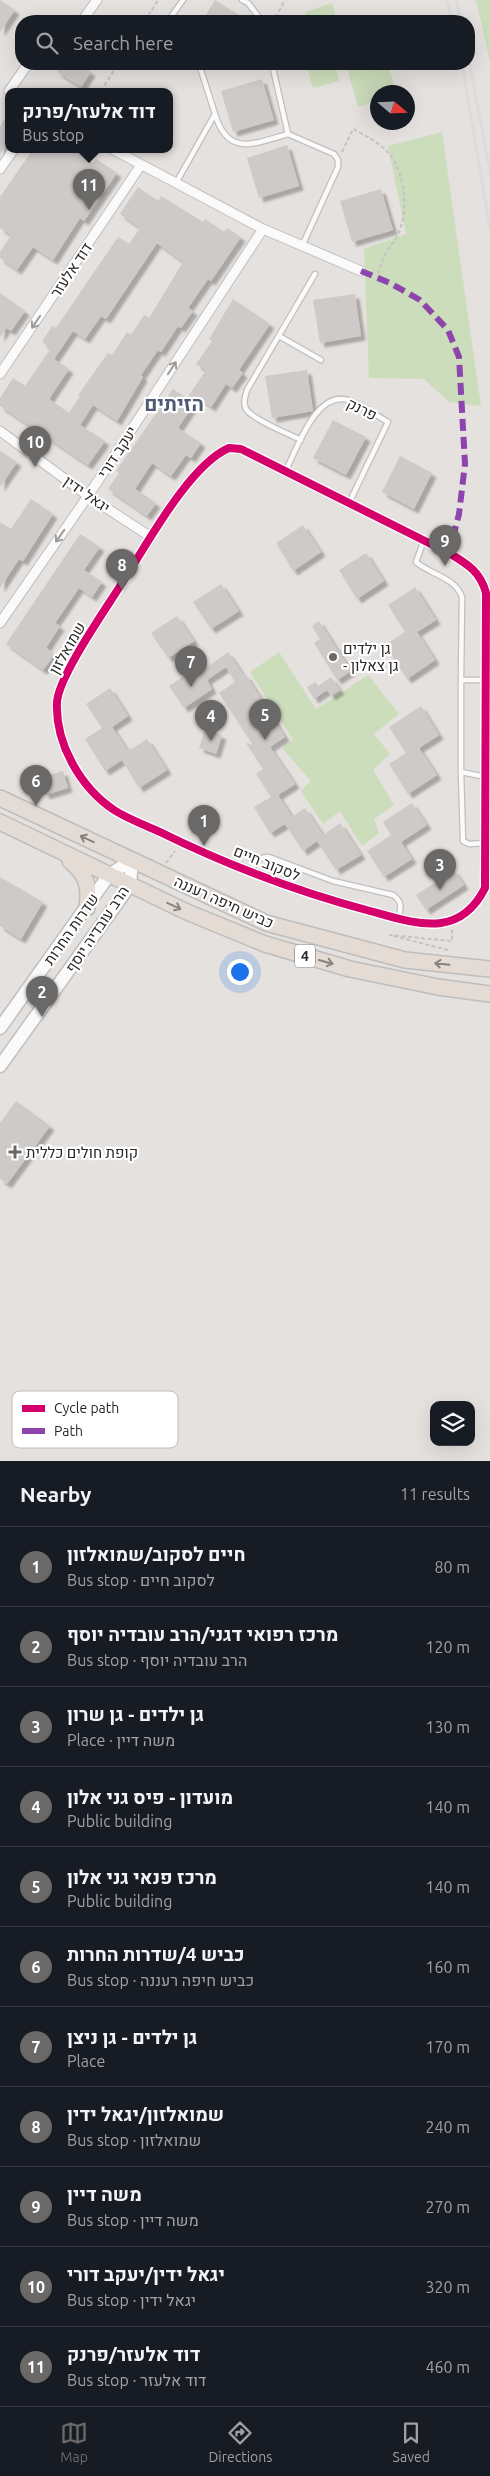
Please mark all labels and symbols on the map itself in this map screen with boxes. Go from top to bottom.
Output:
north arrow [370,85,415,130]
pin: 11 [73,169,105,210]
street label: דוד אלעזר [47,239,96,301]
one-way arrow [30,314,40,328]
one-way arrow [167,361,177,375]
district label: הזיתים [144,392,204,415]
street label: פרנק [344,394,380,424]
street label: יעקב דורי [94,423,140,481]
pin: 10 [19,426,51,467]
street label: יגאל ידין [61,472,113,516]
pin: 9 [429,525,461,566]
one-way arrow [55,529,65,543]
pin: 8 [106,549,138,590]
street label: שמואלזון [45,619,89,677]
place label: גן ילדים - גן צאלון [343,640,399,674]
pin: 7 [175,646,207,687]
marker: גן ילדים - גן צאלון [327,651,339,663]
pin: 5 [249,699,281,740]
pin: 4 [195,700,227,741]
pin: 6 [20,765,52,806]
pin: 1 [188,805,220,846]
one-way arrow [80,834,95,844]
street label: לסקוב חיים [231,842,303,884]
pin: 3 [424,849,456,890]
street label: כביש חיפה רעננה [172,873,276,931]
street label: הרב עובדיה יוסף [62,883,132,975]
street label: שדרות החרות [40,890,102,968]
one-way arrow [166,902,181,911]
road number: 4 [295,944,315,968]
one-way arrow [318,957,334,967]
your location [227,959,253,985]
one-way arrow [434,959,450,969]
pin: 2 [26,976,58,1017]
place label: קופת חולים כללית [26,1144,138,1161]
marker: קופת חולים כללית [8,1145,22,1159]
legend [12,1391,178,1448]
text: Cycle path [54,1400,119,1416]
text: Path [54,1423,83,1439]

